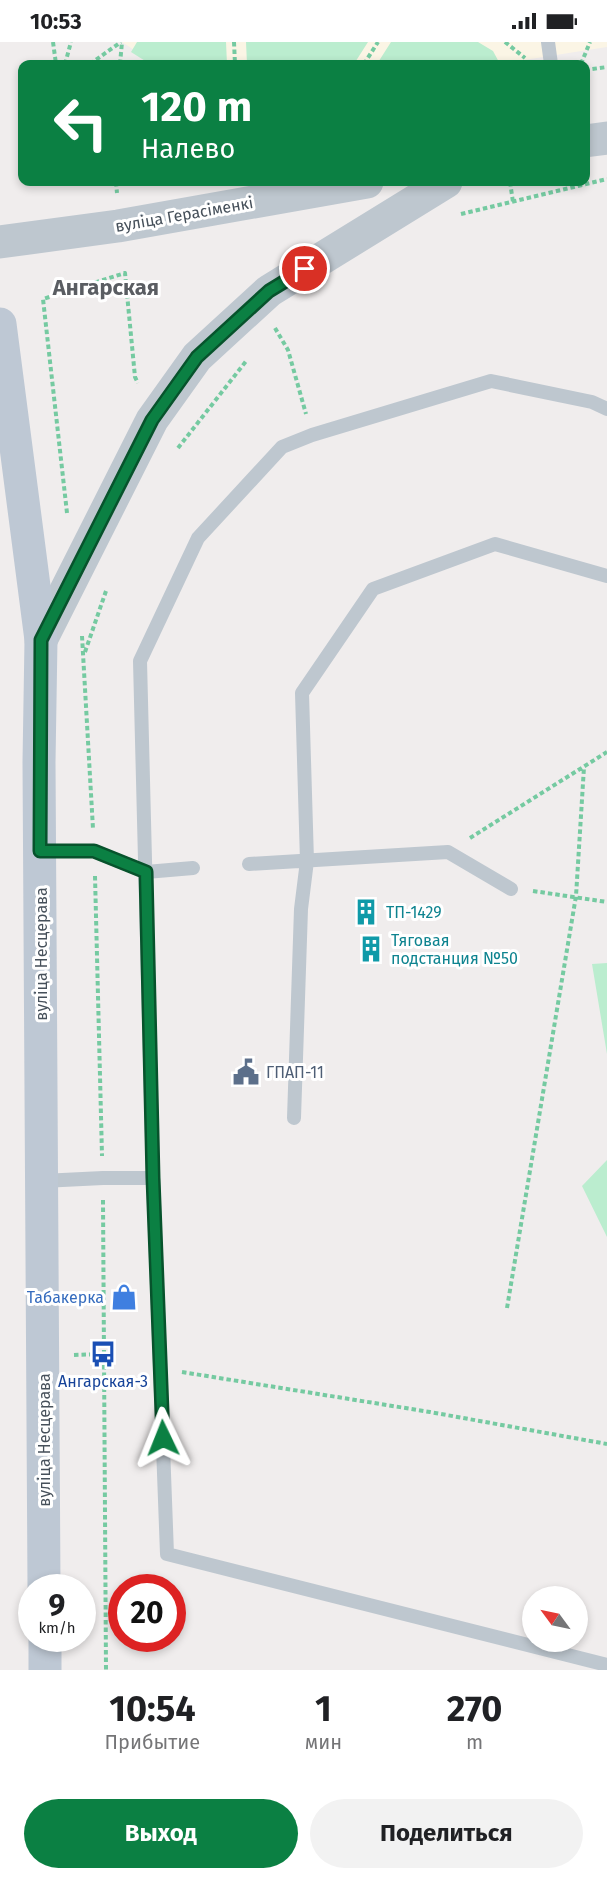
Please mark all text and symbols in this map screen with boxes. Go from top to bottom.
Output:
text: 10:53 [30,8,82,35]
text: 120 m [141,82,252,132]
icon: left [42,84,120,162]
text: Налево [141,133,235,165]
street label: вуліца Герасіменкі [114,193,255,236]
pin [279,243,330,294]
icon: arrive [288,252,321,285]
district label: Ангарская [52,274,159,301]
street label: вуліца Несцерава [32,887,51,1021]
building icon: ТП-1429 [351,897,381,927]
place label: ТП-1429 [386,903,442,922]
place label: Тяговая подстанция №50 [391,931,518,968]
building icon: Тяговая подстанция №50 [356,934,386,964]
public building icon: ГПАП-11 [231,1057,261,1087]
place label: ГПАП-11 [266,1063,324,1082]
shop icon: Табакерка [109,1282,139,1312]
place label: Табакерка [27,1288,104,1307]
bus stop icon: Ангарская-3 [88,1339,118,1369]
place label: Ангарская-3 [58,1372,148,1391]
street label: вуліца Несцерава [35,1373,54,1507]
position arrow [131,1406,195,1470]
speed limit sign: 20 [108,1574,186,1652]
north arrow [522,1586,588,1652]
map controls [522,1586,588,1652]
text: 9 [49,1588,65,1624]
text: km/h [38,1619,76,1637]
text: 10:54 [109,1687,196,1731]
text: 1 [315,1687,332,1731]
text: 270 [447,1687,502,1731]
text: Прибытие [105,1730,200,1754]
text: мин [305,1730,342,1754]
text: m [466,1730,483,1754]
button: Выход [24,1799,298,1868]
button: Поделиться [310,1799,583,1868]

